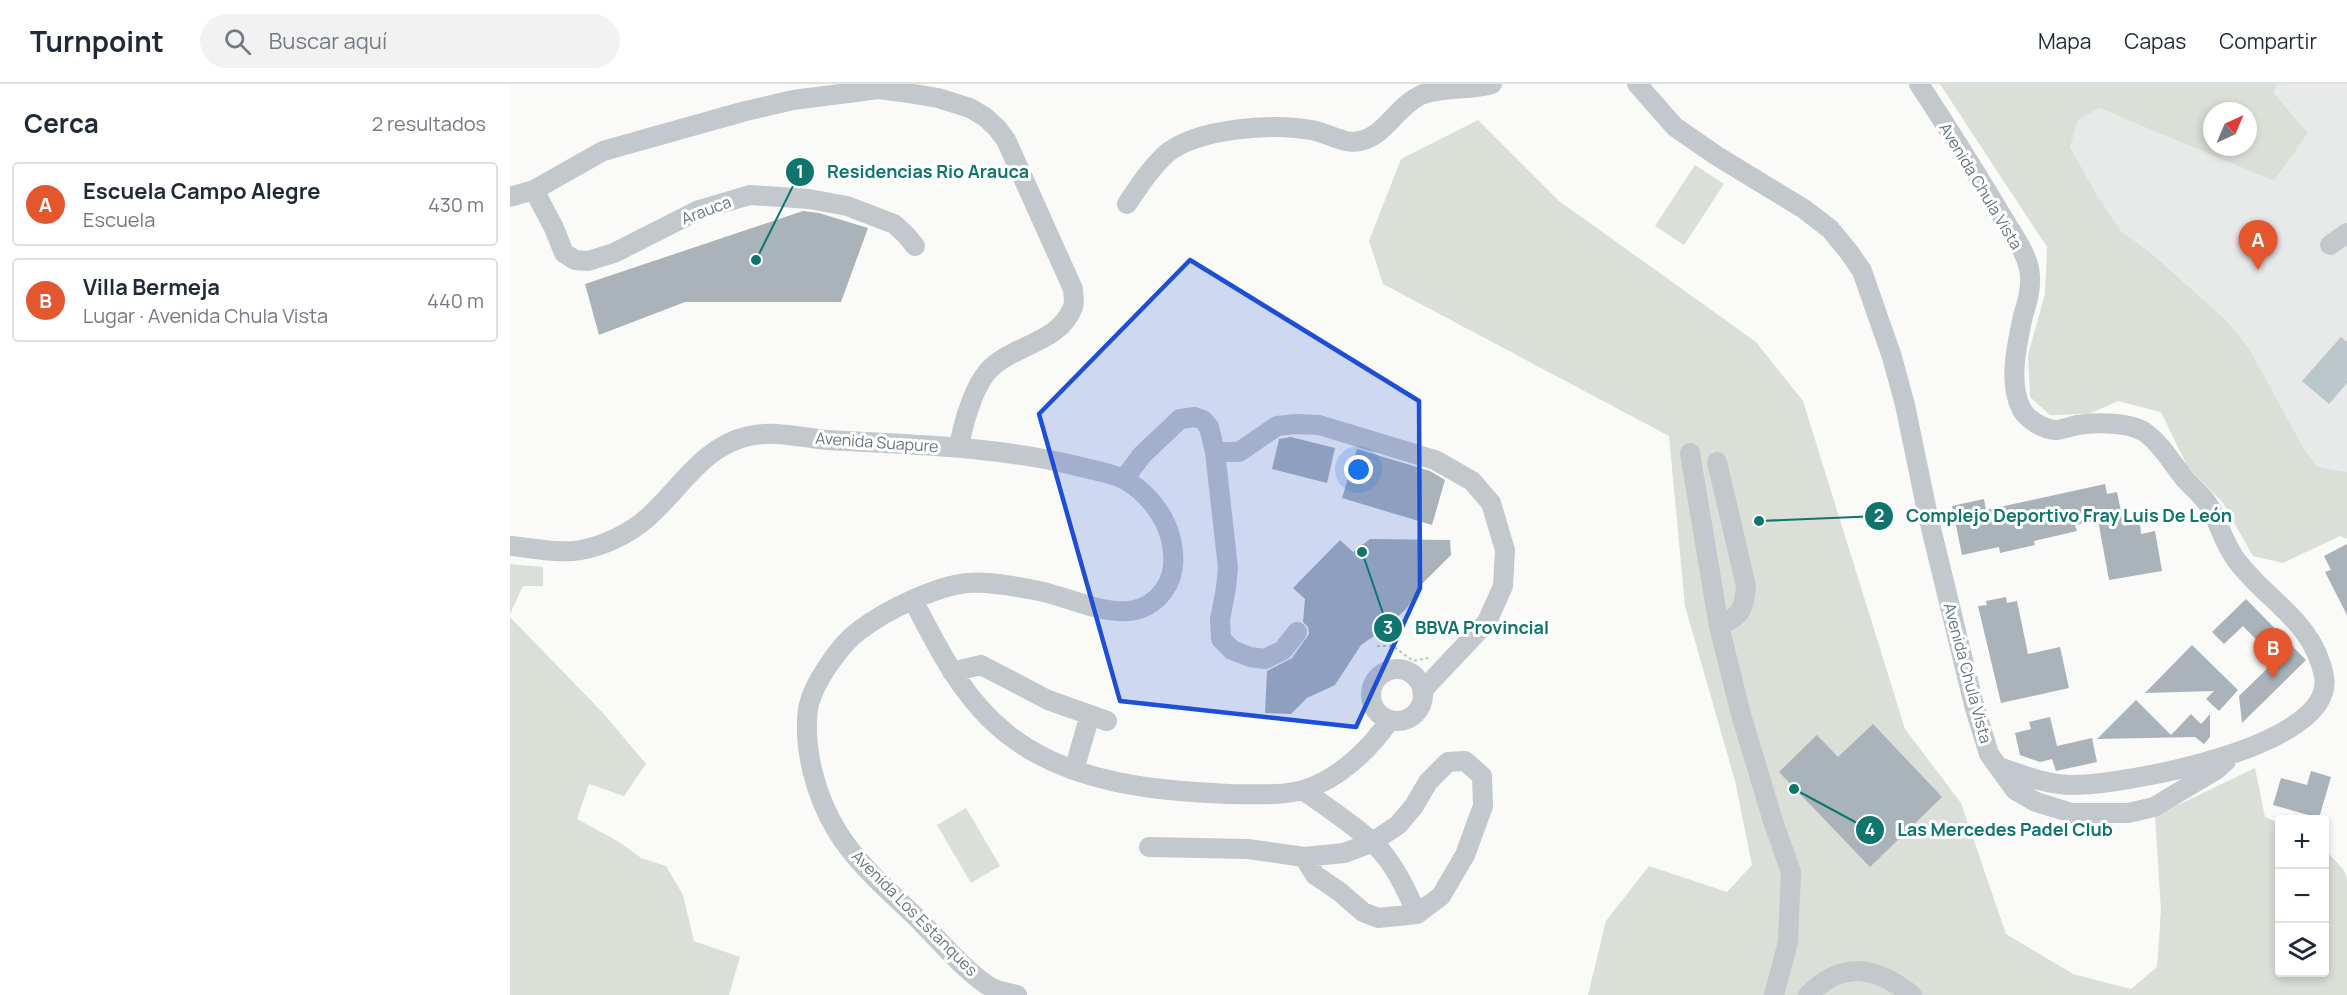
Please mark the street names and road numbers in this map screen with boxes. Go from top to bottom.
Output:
street label: Avenida Chula Vista [1934,118,2028,254]
street label: Arauca [678,190,734,230]
street label: Avenida Suapure [815,427,939,457]
street label: Avenida Chula Vista [1939,600,1997,746]
street label: Avenida Los Estanques [847,845,983,981]

